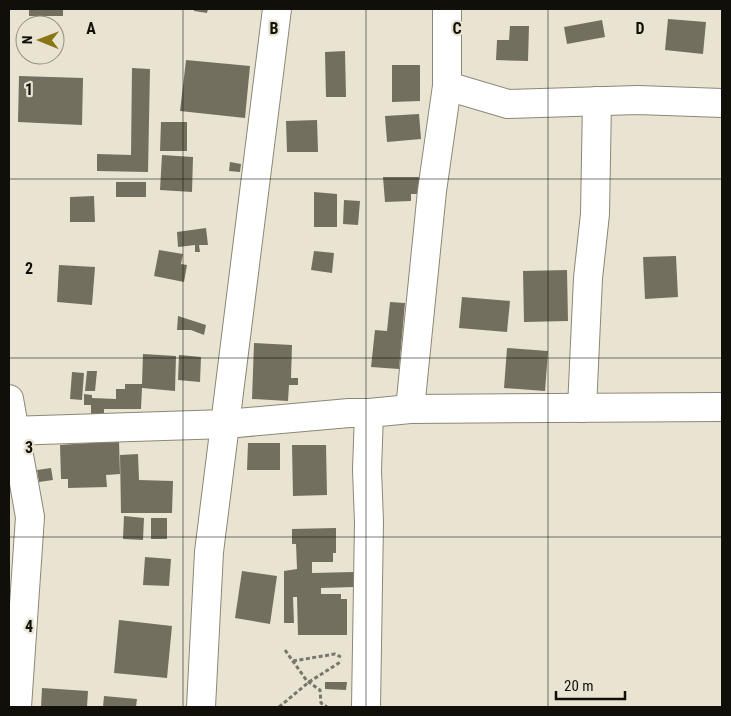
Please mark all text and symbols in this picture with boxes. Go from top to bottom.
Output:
north arrow [15,15,65,65]
text: A [86,19,96,38]
text: B [270,19,279,38]
text: C [452,19,462,38]
text: D [635,19,645,38]
text: N [19,35,35,44]
text: 1 [25,80,33,99]
text: 2 [25,259,33,278]
text: 3 [25,438,33,457]
text: 4 [25,617,33,636]
scale bar [556,668,625,700]
text: 20 m [564,677,594,695]

